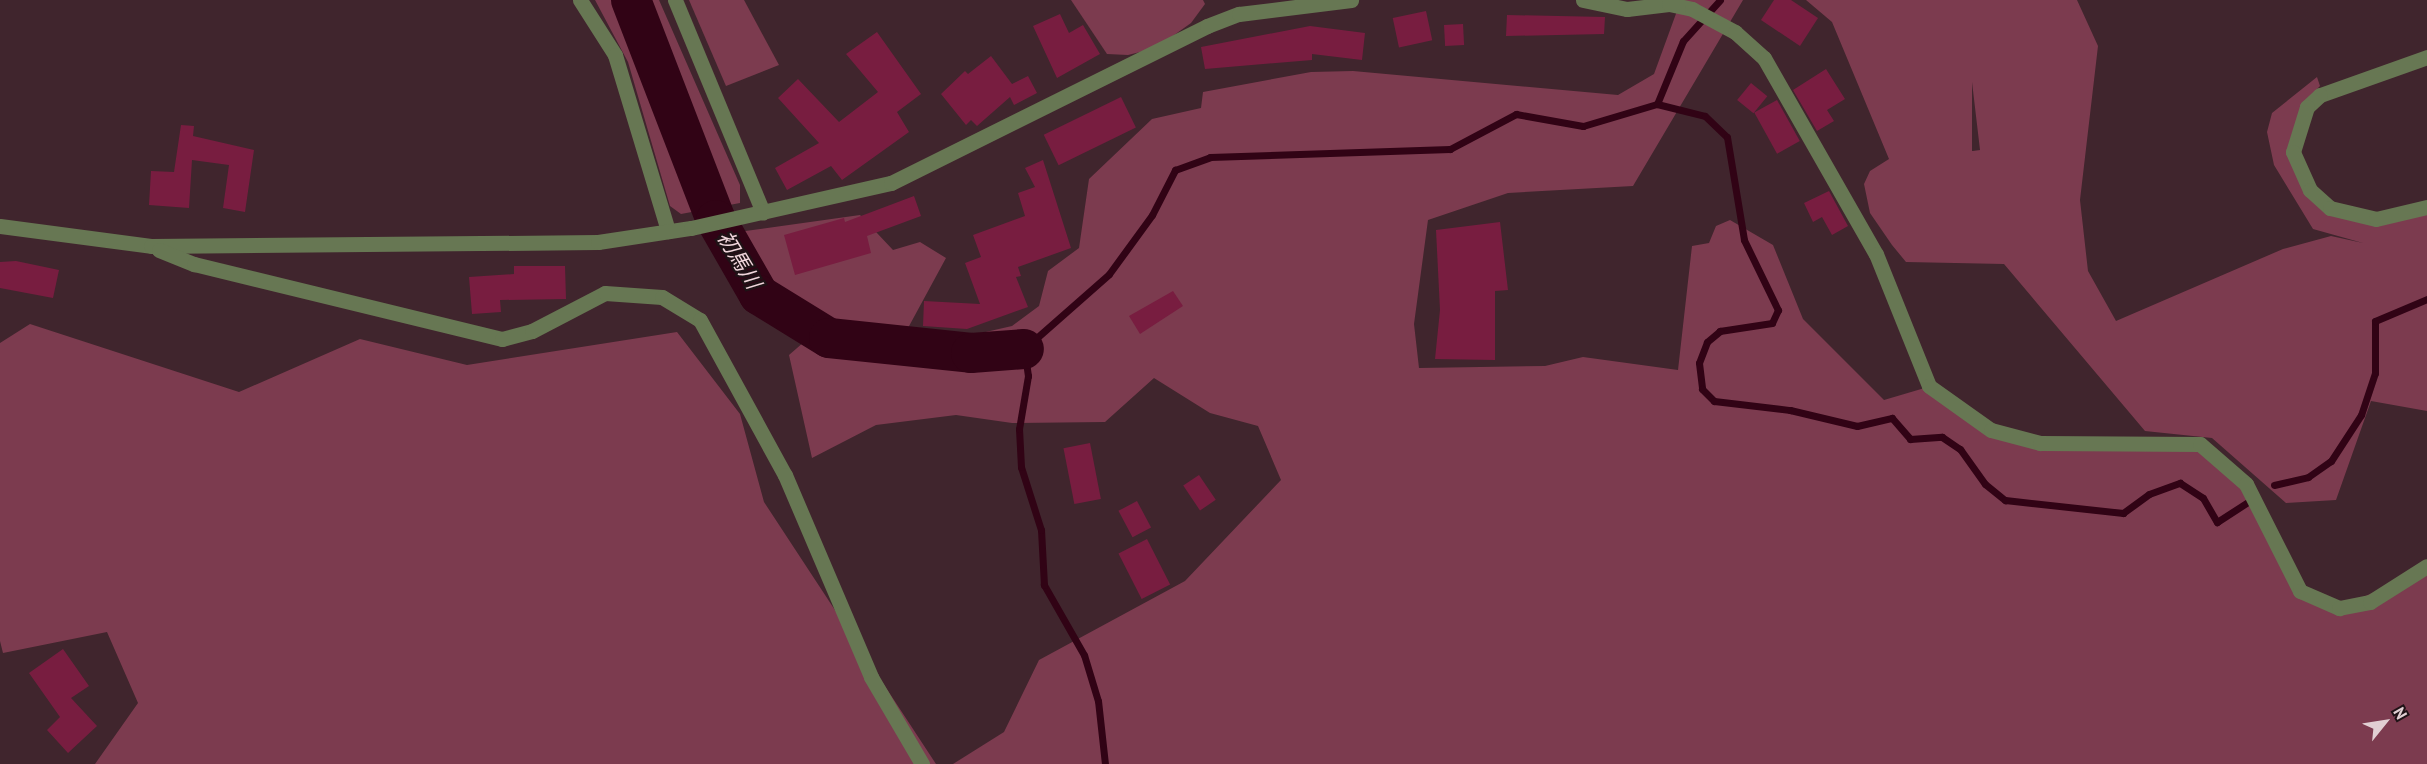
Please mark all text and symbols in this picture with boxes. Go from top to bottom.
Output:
water label: 初馬川 [712,227,766,293]
north arrow [2355,692,2415,752]
text: N [2389,703,2412,723]

